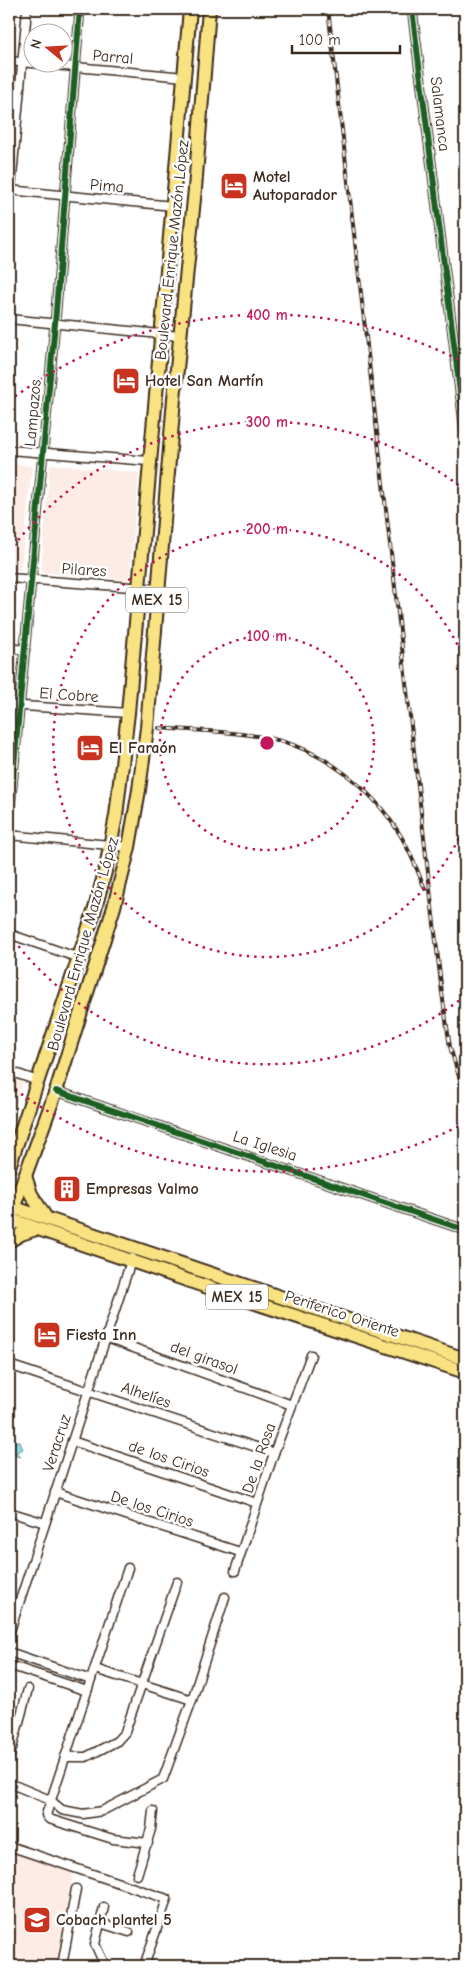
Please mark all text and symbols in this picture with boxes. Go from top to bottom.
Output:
north arrow [22,22,72,72]
scale bar [292,22,399,54]
text: 100 m [299,31,341,49]
text: N [27,37,46,51]
street label: Parral [92,46,134,68]
street label: Salamanca [426,76,454,152]
street label: Boulevard Enrique Mazón López [151,139,193,361]
place label: Motel Autoparador [253,168,337,204]
hotel icon: Motel Autoparador [219,171,249,201]
street label: Pima [89,176,125,196]
text: 400 m [246,306,288,324]
hotel icon: Hotel San Martín [111,366,141,396]
place label: Hotel San Martín [145,372,263,390]
street label: Lampazos [21,378,45,447]
text: 300 m [246,413,288,431]
text: 200 m [246,520,288,538]
street label: Pilares [61,559,107,581]
road number: MEX 15 [126,588,188,612]
text: 100 m [247,627,287,645]
street label: El Cobre [39,684,99,706]
hotel icon: El Faraón [75,733,105,763]
centre of rings [258,734,276,752]
place label: El Faraón [109,739,176,757]
street label: Boulevard Enrique Mazón López [44,835,122,1053]
street label: La Iglesia [231,1127,299,1165]
building icon: Empresas Valmo [52,1174,82,1204]
place label: Empresas Valmo [86,1180,199,1198]
road number: MEX 15 [206,1284,268,1310]
street label: Periferico Oriente [283,1287,401,1341]
hotel icon: Fiesta Inn [32,1320,62,1350]
place label: Fiesta Inn [66,1326,136,1344]
street label: del girasol [168,1338,240,1378]
street label: Alhelíes [119,1378,173,1412]
street label: Veracruz [39,1412,75,1474]
street label: De la Rosa [239,1421,279,1495]
street label: de los Cirios [126,1437,212,1481]
street label: De los Cirios [108,1487,196,1531]
school or university icon: Cobach plantel 5 [22,1905,52,1935]
place label: Cobach plantel 5 [56,1911,172,1929]

